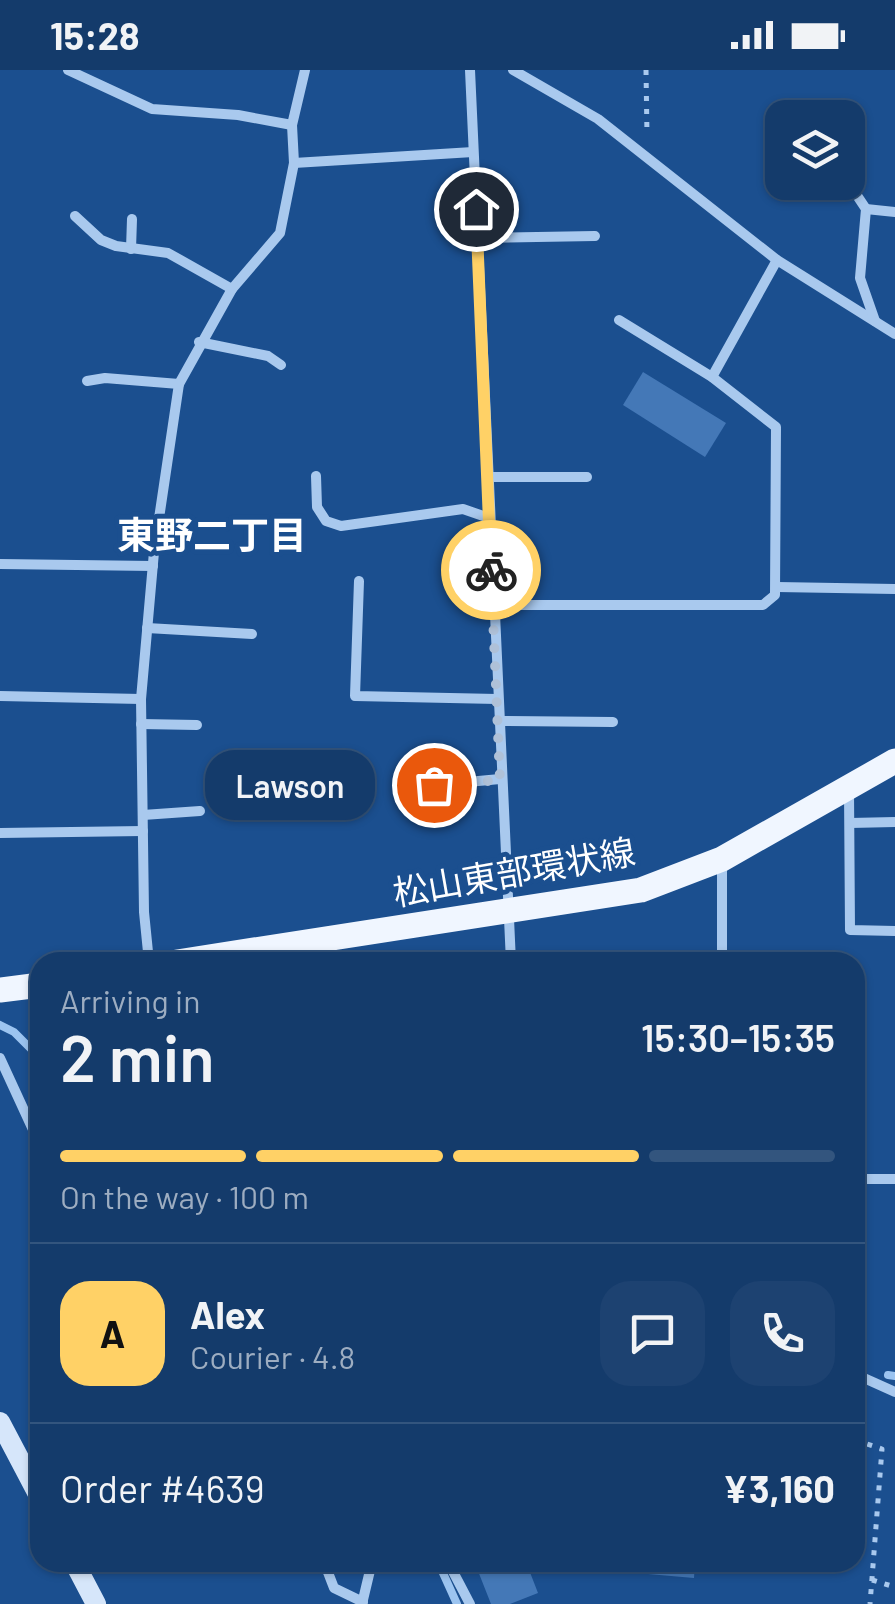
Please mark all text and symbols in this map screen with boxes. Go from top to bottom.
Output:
text: 15:28 [50,12,140,58]
map controls [765,100,865,200]
button: layers [765,100,865,200]
pin [434,167,519,252]
icon: home [449,182,504,237]
district label: 東野二丁目 [117,511,307,557]
courier [441,520,541,620]
icon: bike [464,543,519,598]
pin [392,743,477,828]
callout: Lawson [204,750,374,820]
icon: bag [407,758,462,813]
text: Lawson [236,766,344,804]
street label: 松山東部環状線 [389,829,638,913]
text: Arriving in [60,981,200,1019]
text: 15:30–15:35 [641,1014,835,1060]
text: 2 min [60,1017,215,1095]
text: On the way · 100 m [60,1177,309,1215]
button: chat [600,1281,705,1386]
button: phone [730,1281,835,1386]
text: Alex [190,1291,265,1337]
text: A [100,1310,125,1356]
text: Courier · 4.8 [190,1337,355,1375]
text: Order #4639 [60,1465,265,1511]
text: ¥3,160 [723,1465,835,1511]

